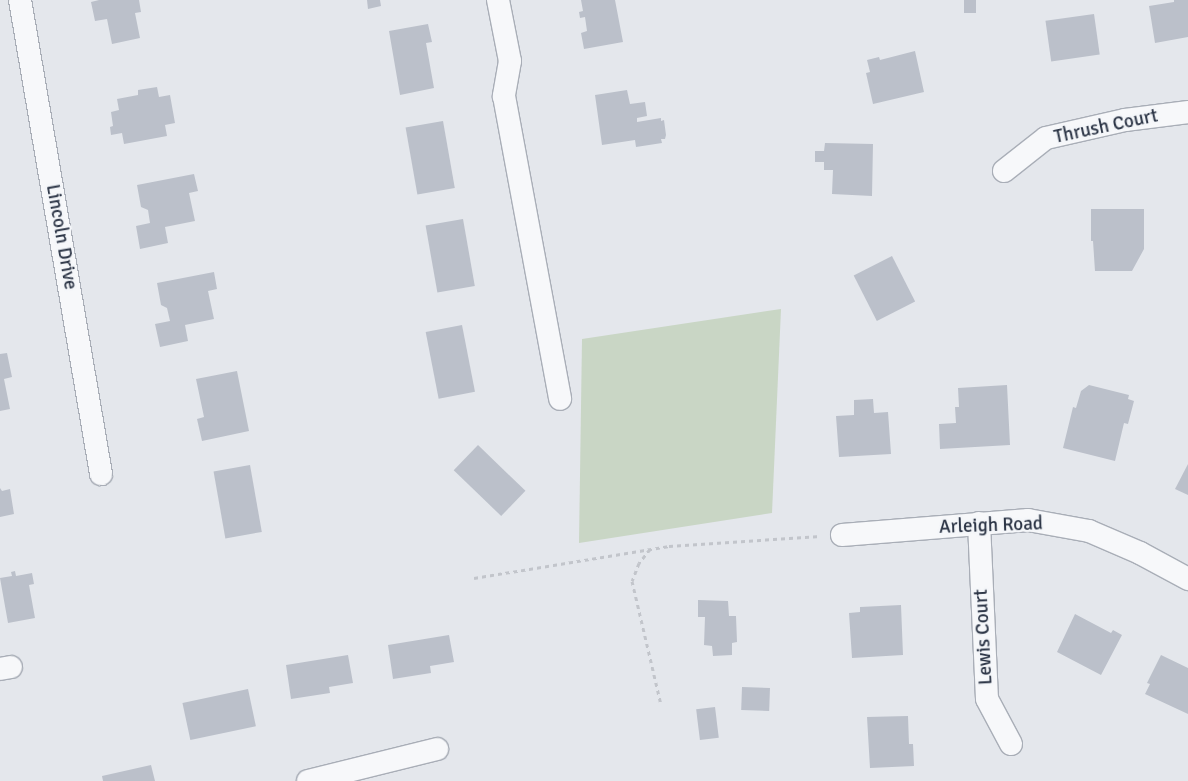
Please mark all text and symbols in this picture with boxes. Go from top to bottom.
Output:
street label: Thrush Court [1052,105,1160,149]
street label: Lincoln Drive [41,183,81,291]
street label: Arleigh Road [939,513,1043,539]
street label: Lewis Court [970,588,998,686]

